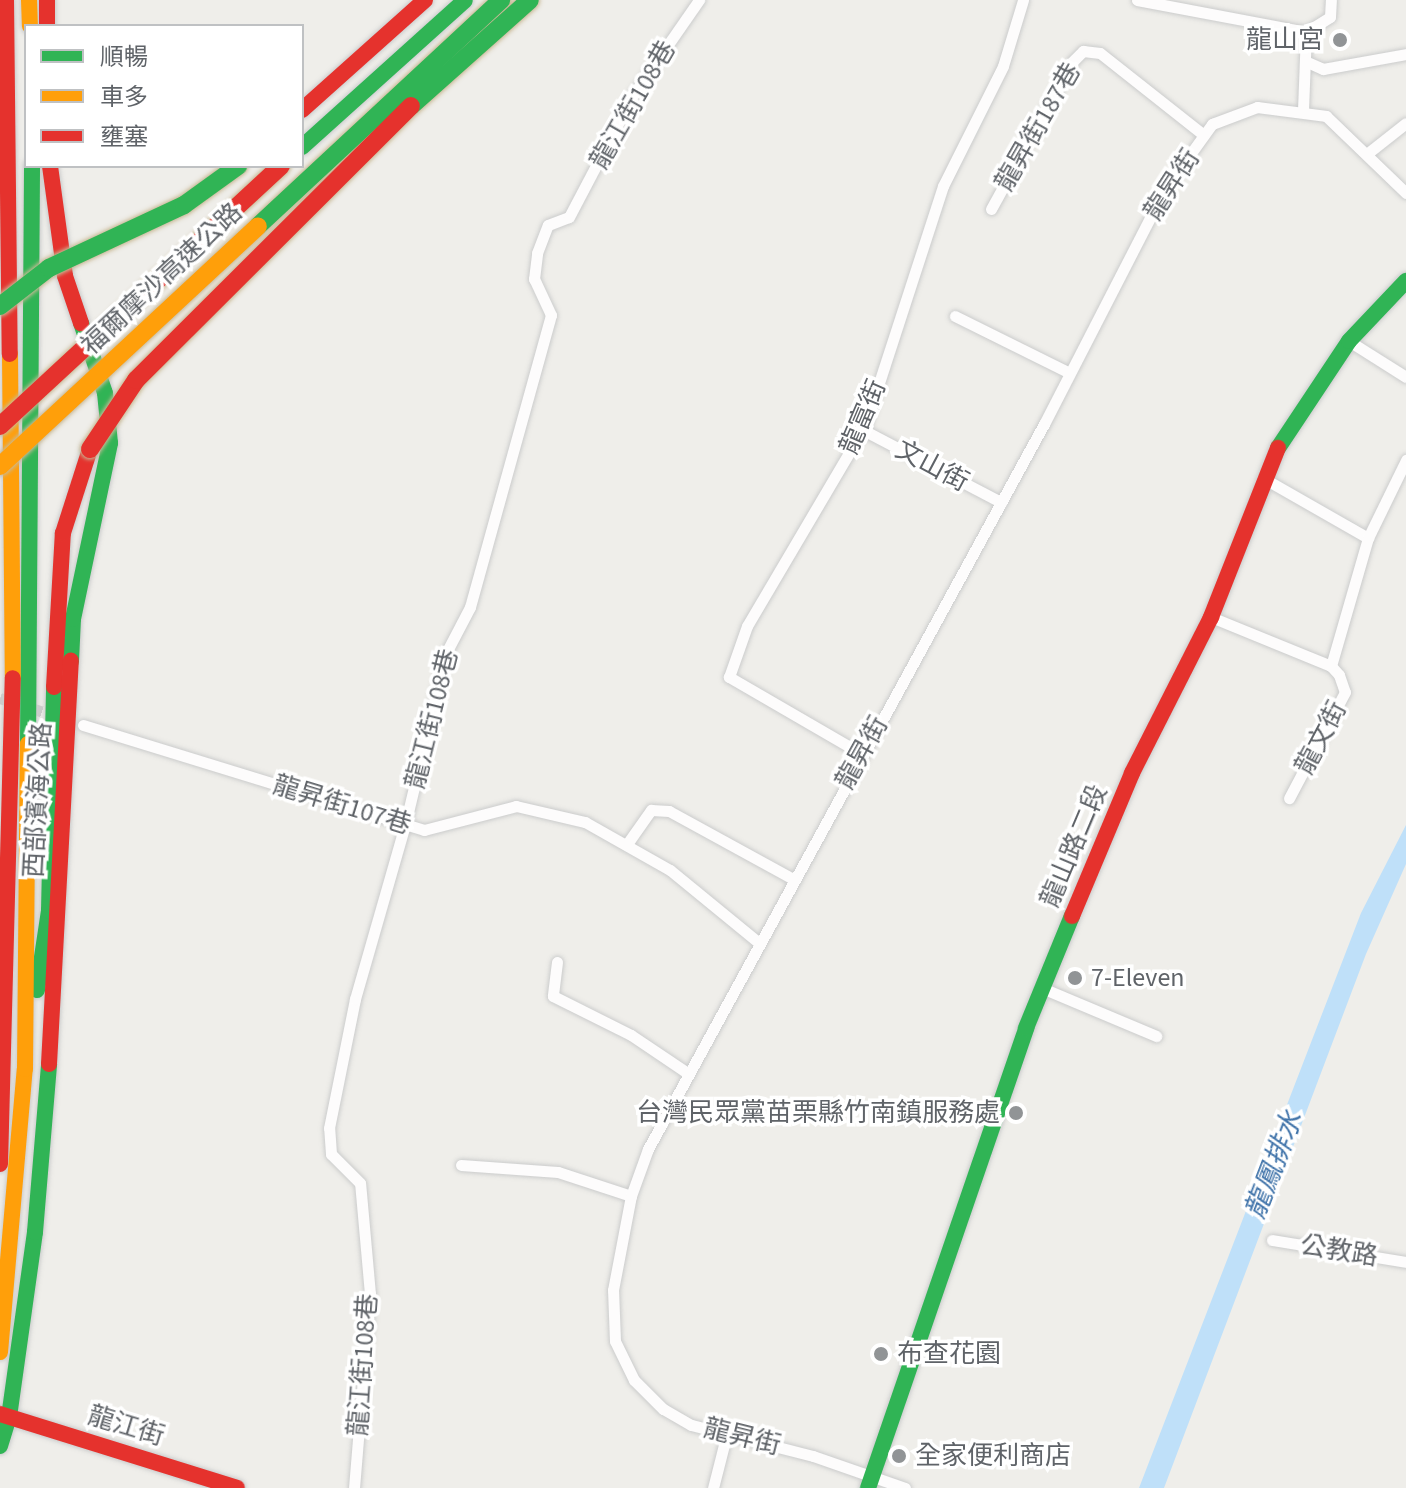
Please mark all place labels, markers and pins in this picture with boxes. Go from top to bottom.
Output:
place label: 龍山宮 [1246,24,1324,56]
marker: 龍山宮 [1331,31,1349,49]
place label: 7-Eleven [1091,962,1185,994]
marker: 7-Eleven [1066,969,1084,987]
place label: 台灣民眾黨苗栗縣竹南鎮服務處 [636,1097,1000,1129]
marker: 台灣民眾黨苗栗縣竹南鎮服務處 [1007,1104,1025,1122]
place label: 布查花園 [897,1338,1001,1370]
marker: 布查花園 [872,1345,890,1363]
place label: 全家便利商店 [915,1440,1071,1472]
marker: 全家便利商店 [890,1447,908,1465]

